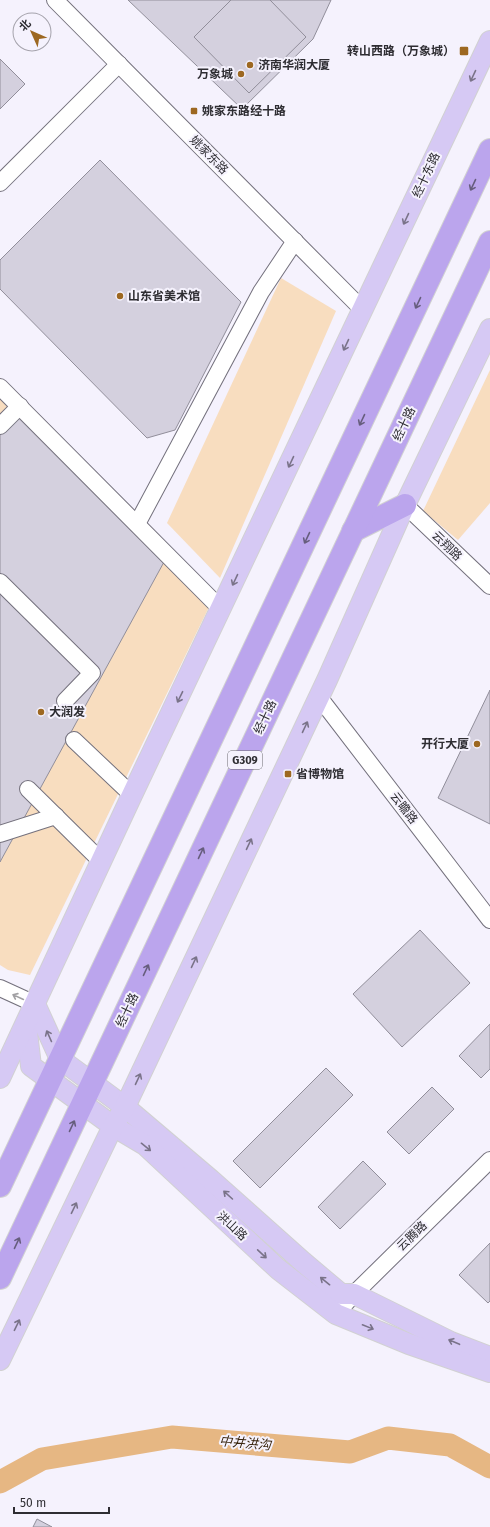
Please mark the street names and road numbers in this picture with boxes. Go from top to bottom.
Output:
street label: 姚家东路 [187,133,231,177]
street label: 经十东路 [410,150,442,200]
street label: 经十路 [390,405,418,443]
street label: 云翔路 [429,528,465,564]
street label: 经十路 [251,698,279,736]
road number: G309 [228,751,262,769]
street label: 云瞻路 [387,790,421,826]
street label: 经十路 [113,991,141,1029]
street label: 洪山路 [214,1209,250,1243]
street label: 云腾路 [394,1218,430,1254]

